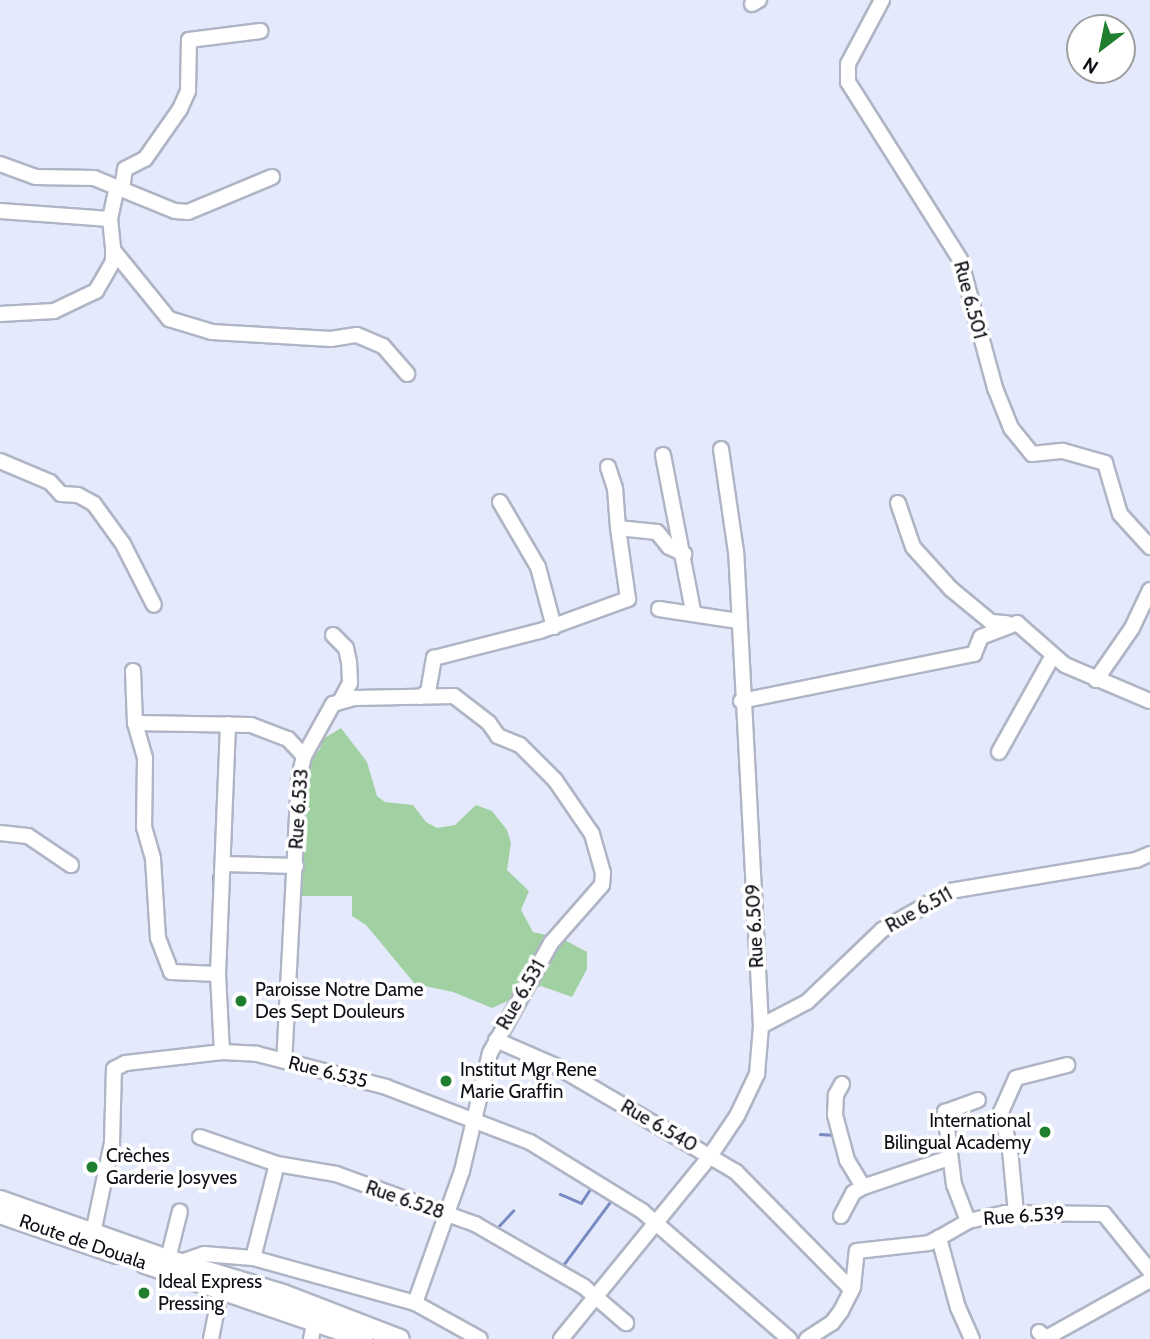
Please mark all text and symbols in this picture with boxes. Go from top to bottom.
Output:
north arrow [1066,14,1136,84]
text: N [1079,52,1102,79]
street label: Rue 6.501 [949,259,991,341]
street label: Rue 6.533 [285,768,313,850]
street label: Rue 6.511 [882,882,956,938]
street label: Rue 6.509 [741,883,769,969]
street label: Rue 6.531 [492,956,550,1034]
place label: Paroisse Notre Dame Des Sept Douleurs [255,979,423,1023]
marker: Paroisse Notre Dame Des Sept Douleurs [233,993,249,1009]
street label: Rue 6.535 [286,1051,370,1093]
place label: Institut Mgr Rene Marie Graffin [460,1059,597,1103]
marker: Institut Mgr Rene Marie Graffin [438,1073,454,1089]
street label: Rue 6.540 [617,1095,701,1157]
place label: International Bilingual Academy [884,1110,1031,1154]
marker: International Bilingual Academy [1037,1124,1053,1140]
place label: Crèches Garderie Josyves [106,1145,237,1189]
marker: Crèches Garderie Josyves [84,1159,100,1175]
street label: Rue 6.528 [363,1176,447,1224]
street label: Rue 6.539 [983,1202,1065,1230]
street label: Route de Douala [16,1210,150,1274]
place label: Ideal Express Pressing [158,1271,262,1315]
marker: Ideal Express Pressing [136,1285,152,1301]

